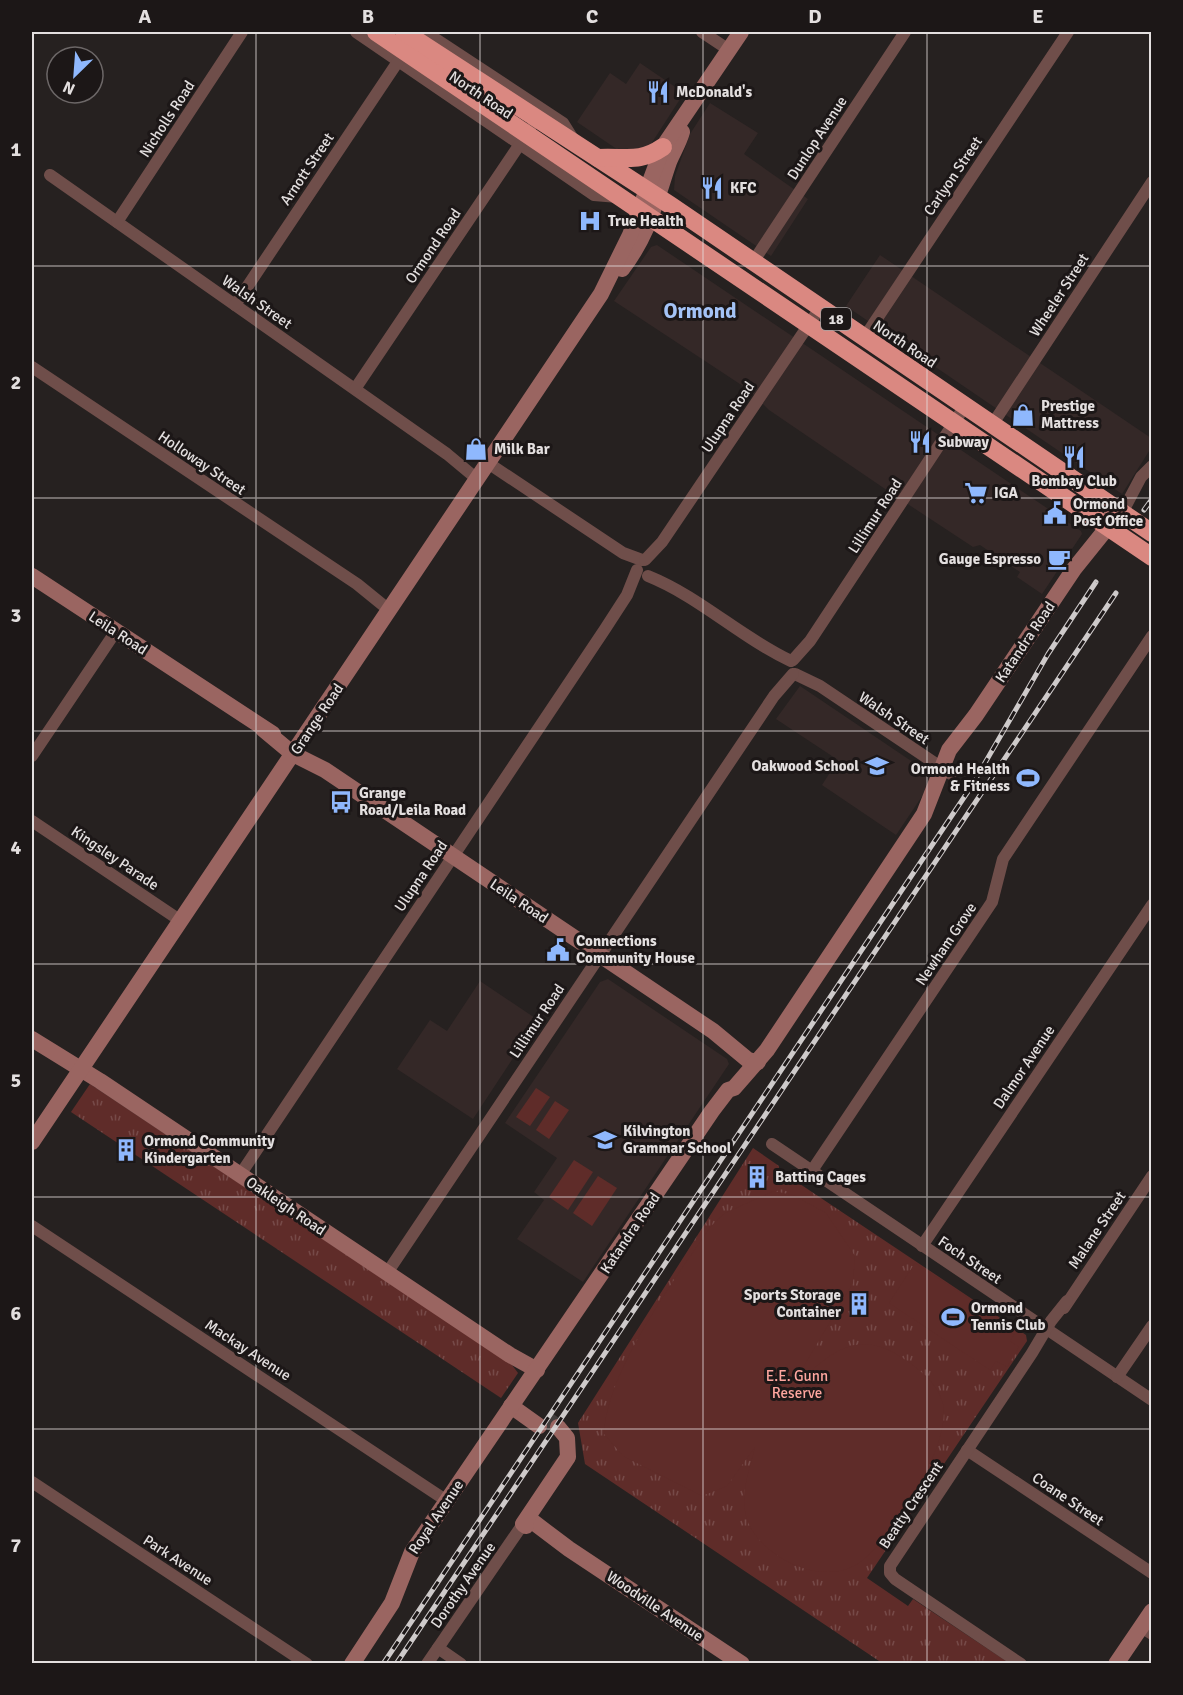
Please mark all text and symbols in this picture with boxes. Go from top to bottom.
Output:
text: A [139,4,152,29]
text: B [362,4,374,29]
text: C [586,4,598,29]
text: D [808,4,822,29]
text: E [1032,4,1044,29]
north arrow [45,45,105,105]
street label: North Road [446,67,516,123]
text: N [60,76,78,99]
street label: Nicholls Road [136,77,199,161]
restaurant icon: McDonald's [645,79,671,105]
place label: McDonald's [676,83,753,101]
street label: Dunlop Avenue [783,93,851,183]
street label: Arnott Street [276,129,338,209]
street label: Carlyon Street [920,133,986,219]
text: 1 [11,137,22,162]
restaurant icon: KFC [699,175,725,201]
place label: KFC [730,179,756,197]
street label: Ormond Road [401,205,465,287]
hospital icon: True Health [577,208,603,234]
place label: True Health [608,212,684,230]
street label: Wheeler Street [1025,250,1093,340]
street label: Walsh Street [219,271,295,333]
district label: Ormond [663,298,737,324]
road number: 18 [821,308,851,330]
street label: North Road [870,316,940,372]
text: 2 [11,370,21,395]
street label: Ulupna Road [698,378,758,456]
place label: Prestige Mattress [1041,397,1099,432]
shop icon: Prestige Mattress [1010,402,1036,428]
street label: Holloway Street [155,427,249,499]
restaurant icon: Subway [907,429,933,455]
place label: Subway [938,433,989,451]
shop icon: Milk Bar [463,436,489,462]
place label: Milk Bar [494,440,550,458]
restaurant icon: Bombay Club [1061,444,1087,470]
place label: Bombay Club [1031,472,1117,490]
street label: Lillimur Road [844,475,906,557]
supermarket icon: IGA [963,480,989,506]
place label: IGA [994,484,1019,502]
place label: Ormond Post Office [1073,495,1143,530]
public building icon: Ormond Post Office [1042,500,1068,526]
cafe icon: Gauge Espresso [1046,546,1072,572]
place label: Gauge Espresso [939,550,1041,568]
street label: Katandra Road [991,598,1059,686]
text: 3 [11,603,21,628]
street label: Leila Road [85,607,151,659]
street label: Grange Road [287,680,347,758]
street label: Walsh Street [855,688,933,748]
school or university icon: Oakwood School [864,753,890,779]
place label: Oakwood School [751,757,859,775]
place label: Ormond Health & Fitness [911,760,1010,795]
sports icon: Ormond Health & Fitness [1015,765,1041,791]
place label: Grange Road/Leila Road [359,784,466,819]
bus stop icon: Grange Road/Leila Road [328,789,354,815]
street label: Kingsley Parade [68,822,162,894]
text: 4 [11,835,22,860]
street label: Ulupna Road [391,837,451,915]
street label: Leila Road [486,875,552,927]
street label: Newham Grove [912,899,980,989]
place label: Connections Community House [576,932,695,967]
public building icon: Connections Community House [545,937,571,963]
street label: Lillimur Road [506,981,568,1061]
street label: Dalmor Avenue [989,1022,1059,1112]
text: 5 [11,1068,21,1093]
place label: Kilvington Grammar School [623,1122,732,1157]
school or university icon: Kilvington Grammar School [592,1127,618,1153]
place label: Ormond Community Kindergarten [144,1132,275,1167]
building icon: Ormond Community Kindergarten [113,1137,139,1163]
building icon: Batting Cages [744,1164,770,1190]
place label: Batting Cages [775,1168,866,1186]
street label: Oakleigh Road [243,1173,329,1239]
street label: Malane Street [1064,1188,1130,1272]
street label: Katandra Road [596,1189,664,1277]
street label: Foch Street [935,1232,1005,1288]
place label: Sports Storage Container [744,1286,841,1321]
building icon: Sports Storage Container [846,1291,872,1317]
place label: Ormond Tennis Club [971,1299,1046,1334]
text: 6 [11,1301,22,1326]
sports icon: Ormond Tennis Club [940,1304,966,1330]
street label: Mackay Avenue [202,1316,294,1384]
park label: E.E. Gunn Reserve [766,1367,828,1402]
street label: Beatty Crescent [875,1458,947,1552]
street label: Coane Street [1029,1468,1107,1530]
street label: Royal Avenue [405,1477,467,1557]
street label: Park Avenue [140,1531,216,1589]
text: 7 [11,1533,22,1558]
street label: Dorothy Avenue [427,1539,499,1631]
street label: Woodville Avenue [603,1567,707,1645]

